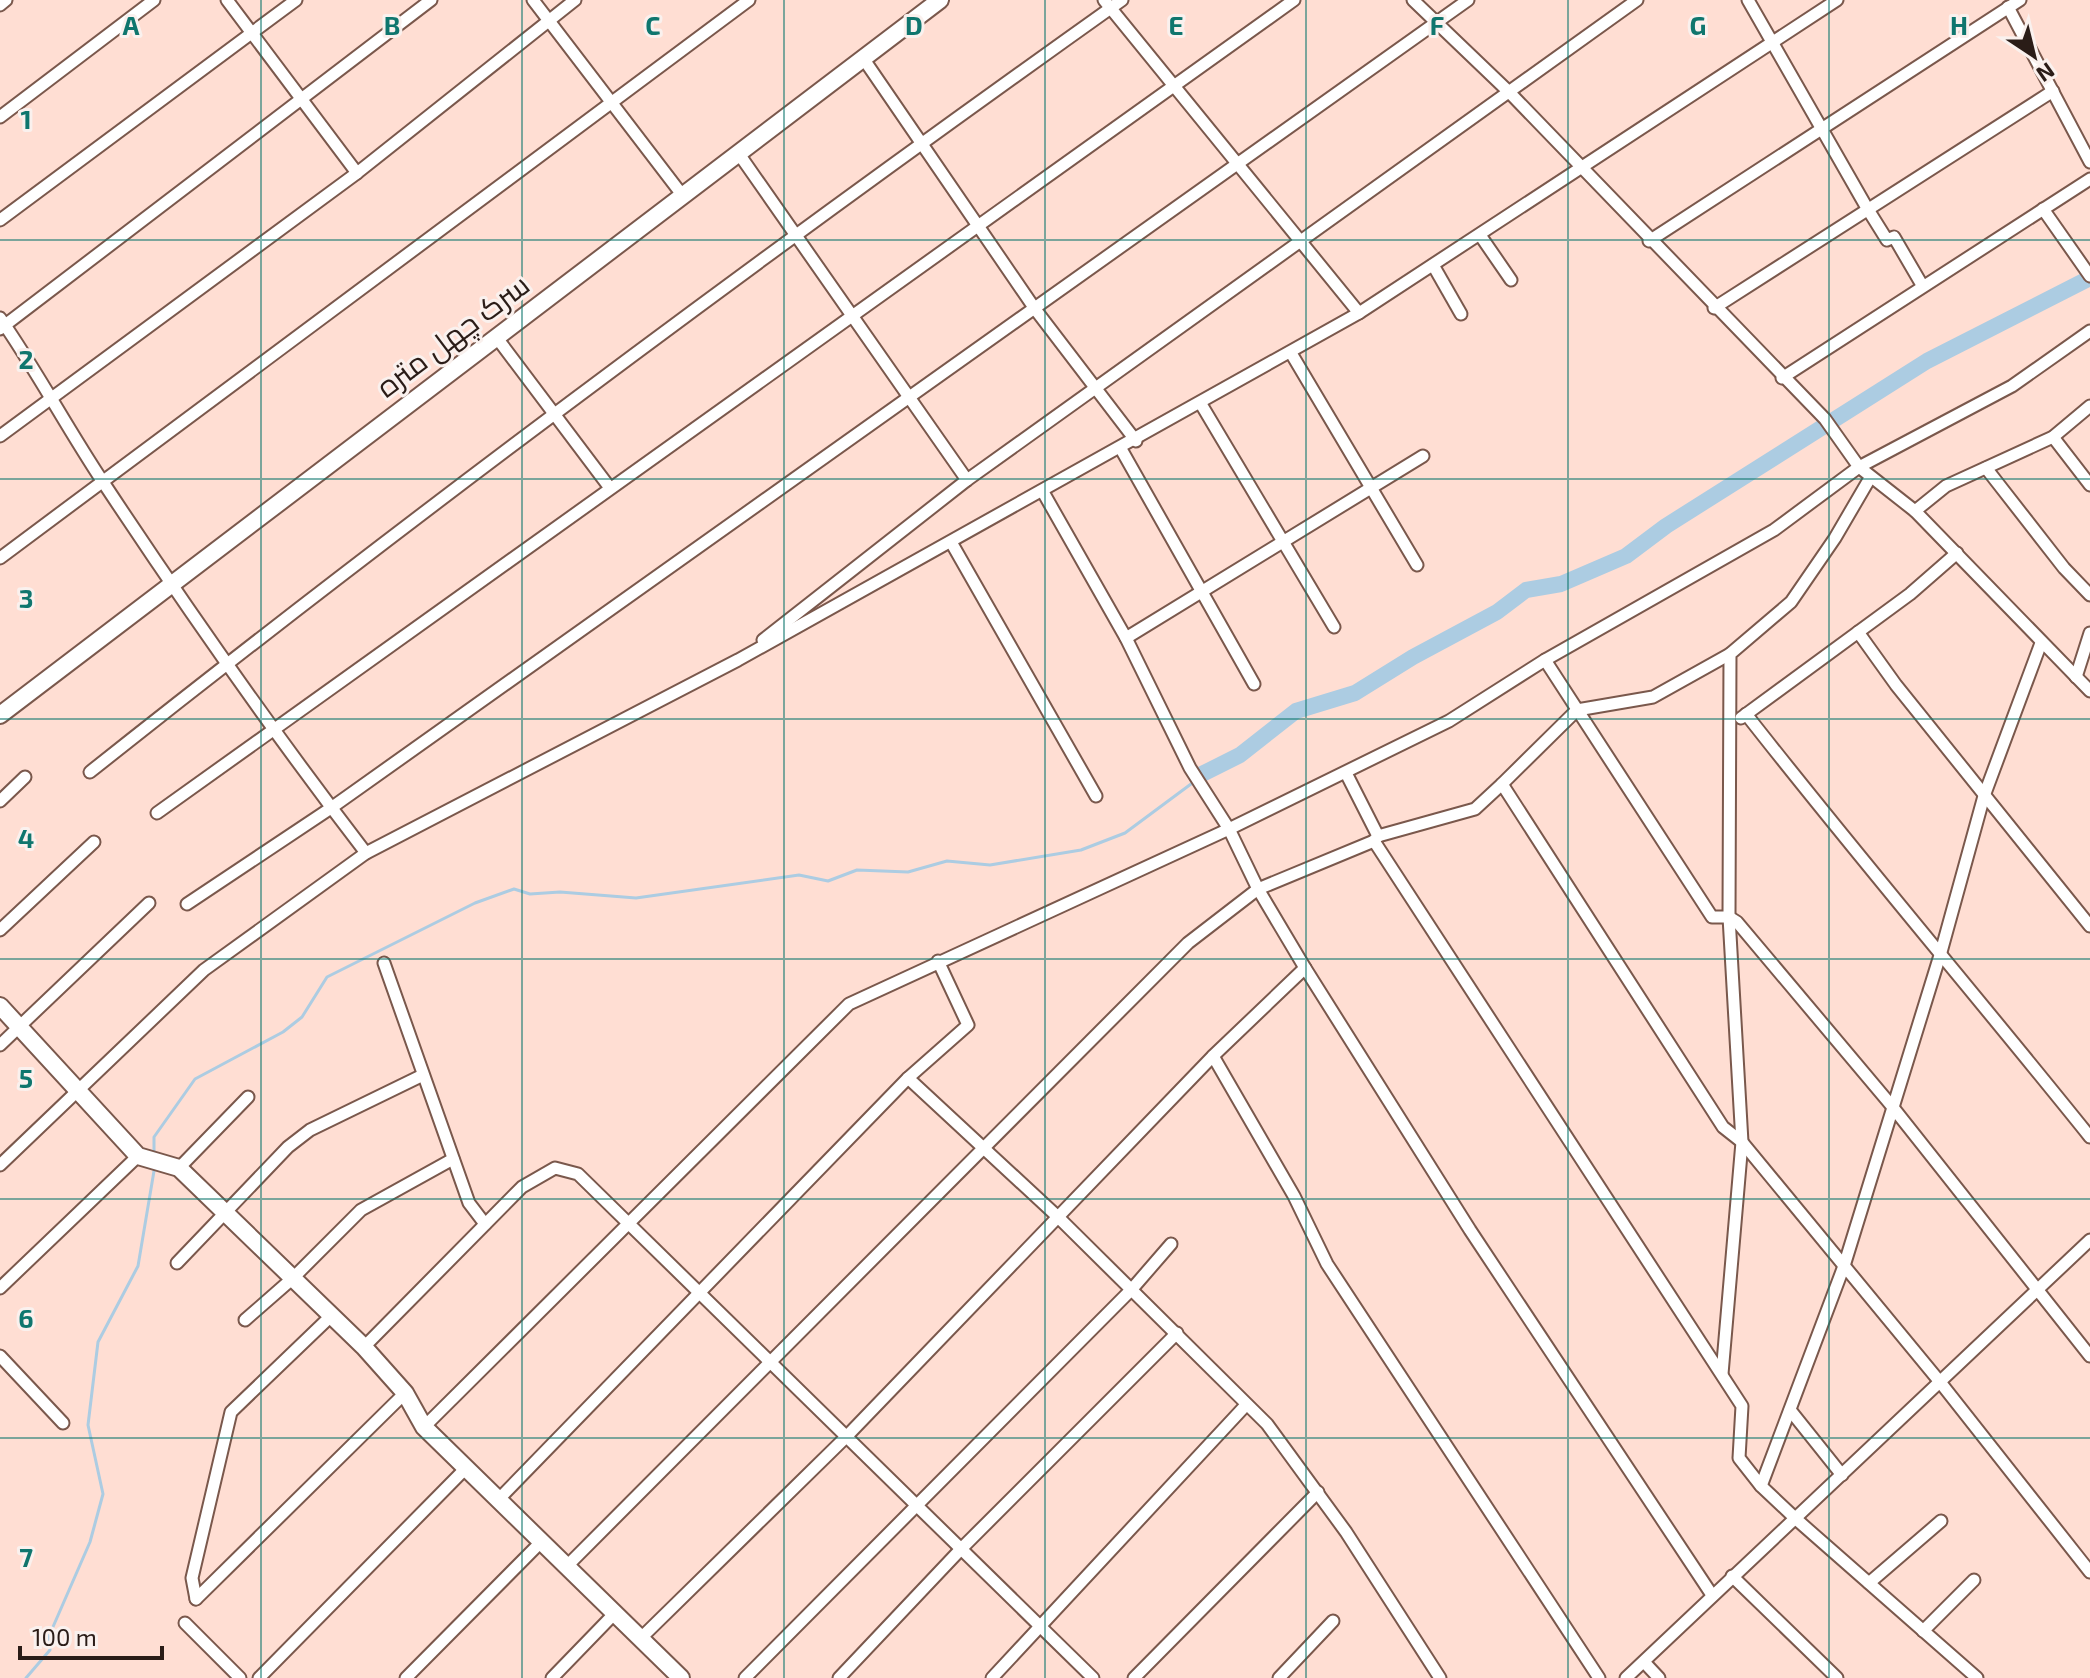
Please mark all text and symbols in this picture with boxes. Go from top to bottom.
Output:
text: A [123,9,140,40]
text: B [384,9,400,40]
text: C [645,9,661,40]
text: D [905,9,923,40]
text: E [1168,9,1184,40]
text: F [1430,9,1444,40]
text: G [1690,9,1706,40]
text: H [1950,9,1968,40]
north arrow [1994,16,2074,96]
text: N [2032,58,2060,88]
text: 1 [20,103,32,134]
street label: سرک چهل متره [368,265,537,406]
text: 2 [18,343,34,374]
text: 3 [19,582,33,613]
text: 4 [18,822,34,853]
text: 5 [19,1062,33,1093]
text: 6 [18,1302,34,1333]
text: 7 [19,1541,33,1572]
scale bar [20,1610,162,1660]
text: 100 m [32,1622,97,1651]

